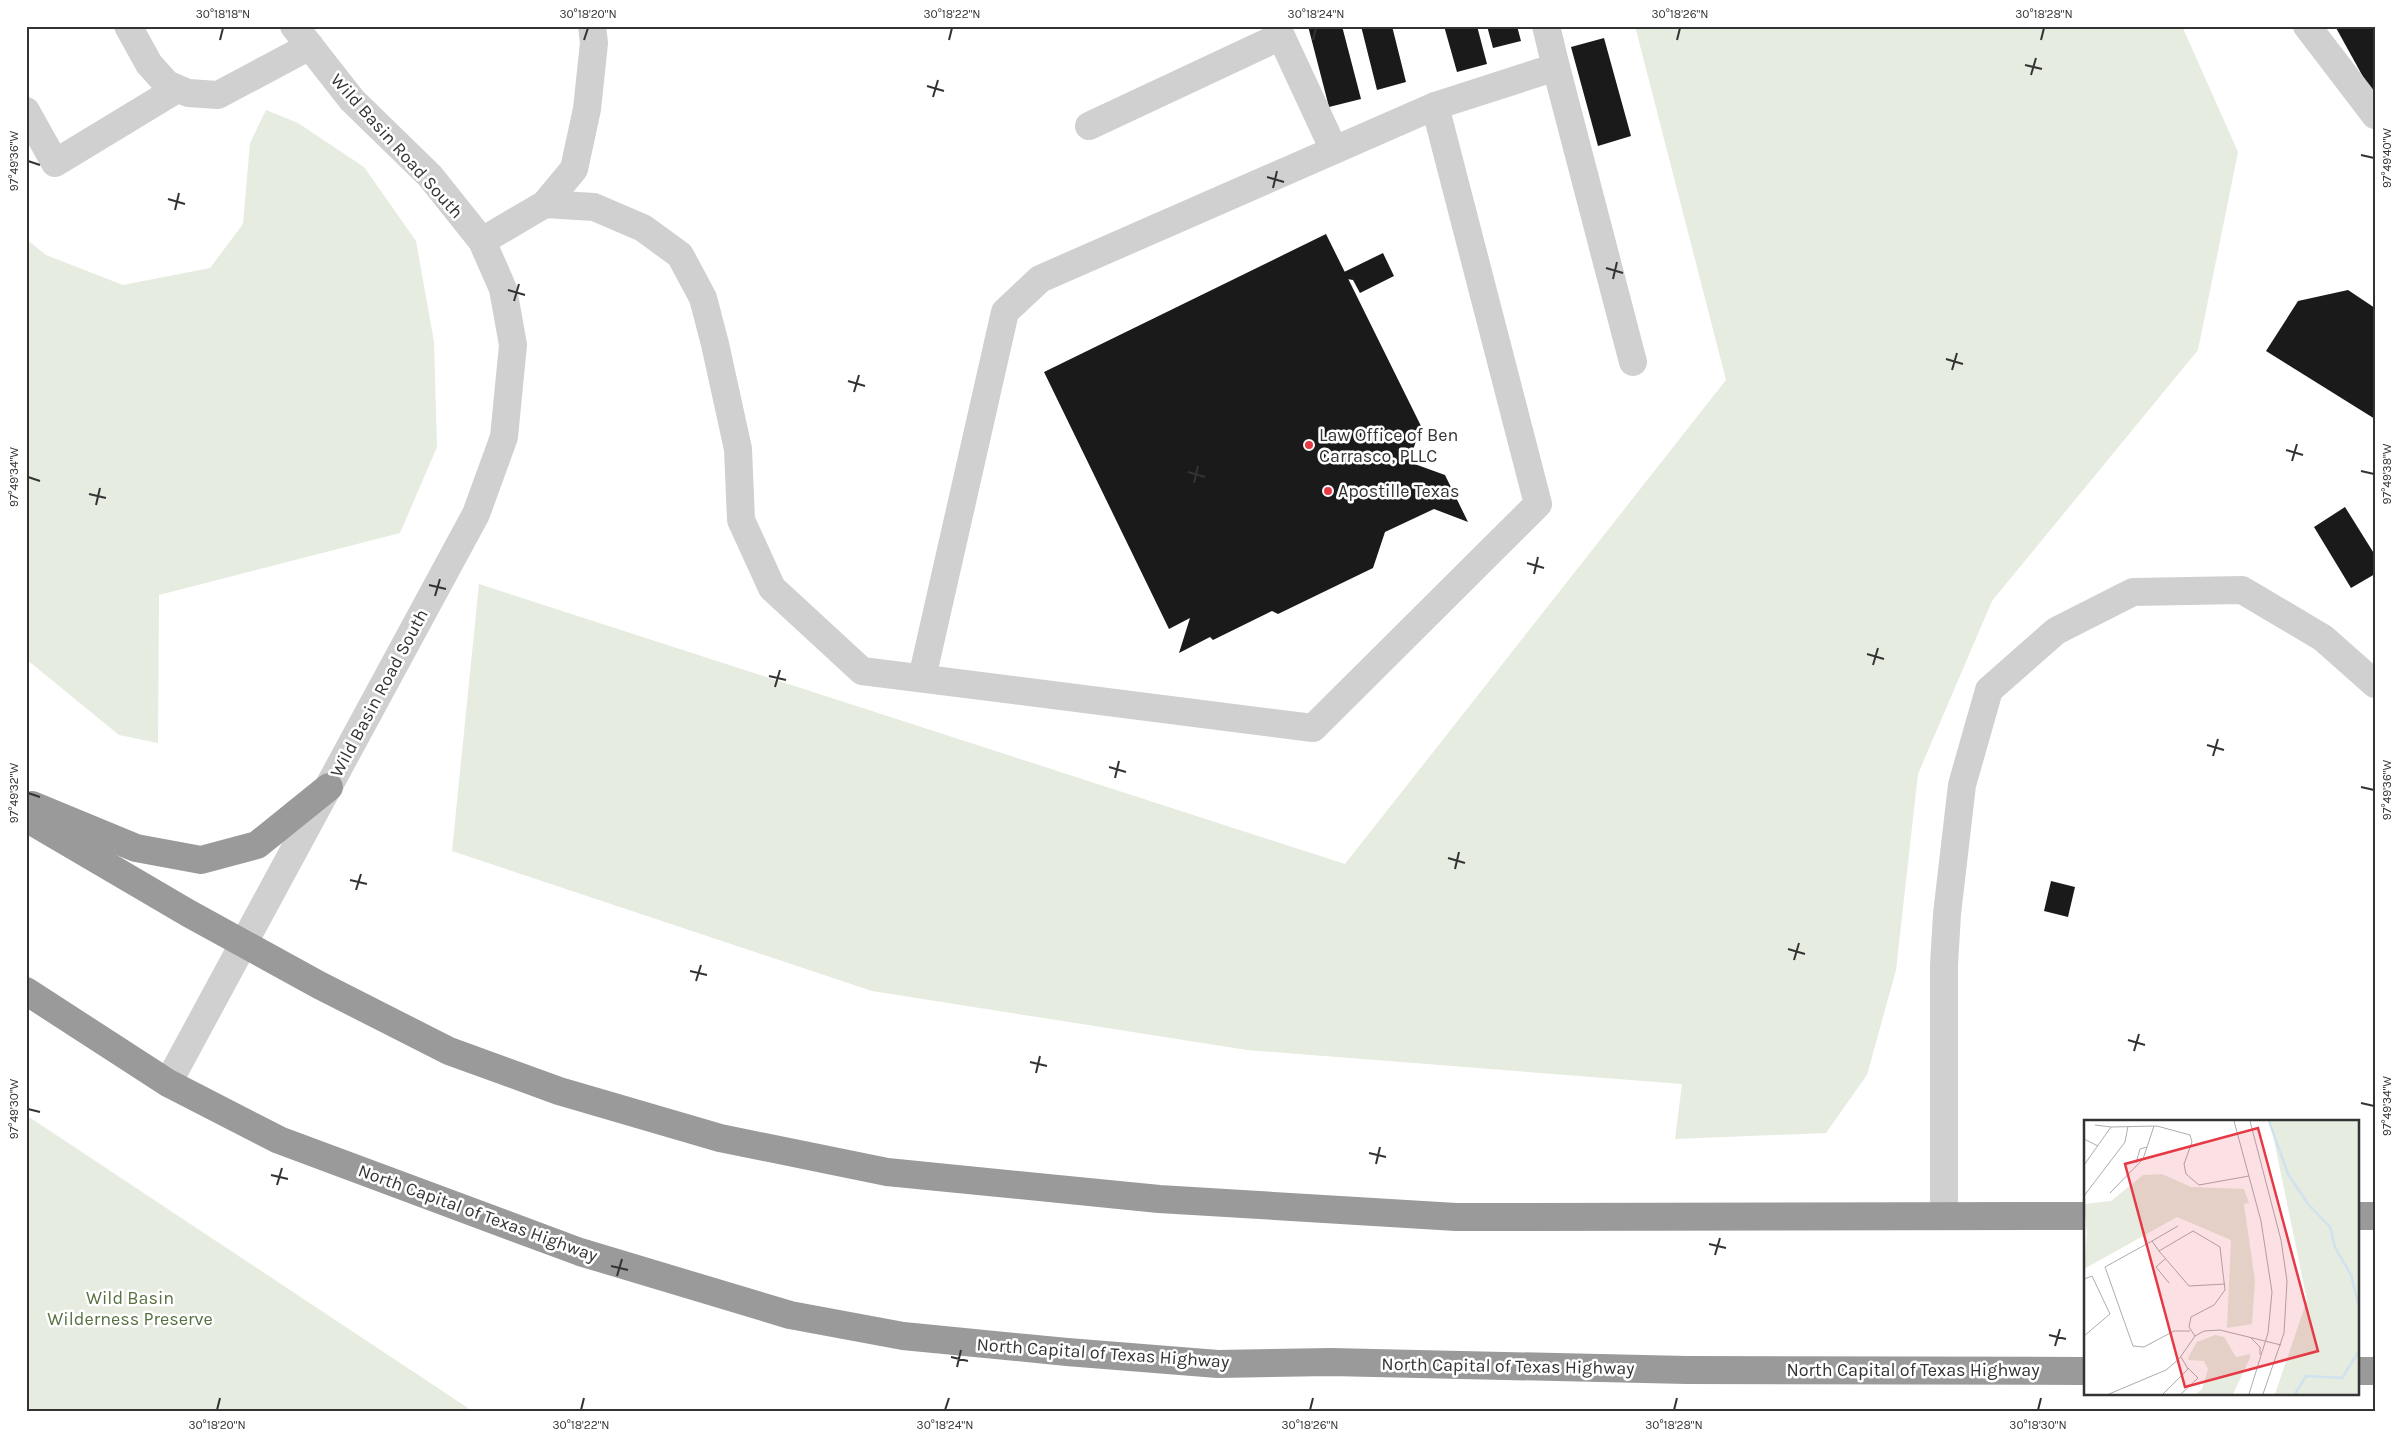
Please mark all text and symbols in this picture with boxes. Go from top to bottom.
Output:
text: 30°18'18"N [196,7,250,21]
text: 30°18'20"N [559,7,617,21]
text: 30°18'22"N [923,7,981,21]
text: 30°18'24"N [1288,7,1344,21]
text: 30°18'26"N [1652,7,1708,21]
text: 30°18'28"N [2015,7,2073,21]
street label: Wild Basin Road South [326,69,468,223]
text: 97°49'40"W [2380,128,2394,188]
text: 97°49'36"W [7,131,21,191]
place label: Law Office of Ben Carrasco, PLLC [1319,424,1458,467]
marker: Law Office of Ben Carrasco, PLLC [1303,439,1315,451]
text: 97°49'38"W [2380,443,2394,504]
text: 97°49'34"W [7,447,21,507]
place label: Apostille Texas [1338,480,1459,502]
marker: Apostille Texas [1322,485,1334,497]
street label: Wild Basin Road South [325,605,433,781]
text: 97°49'36"W [2380,760,2394,820]
text: 97°49'32"W [7,763,21,823]
text: 97°49'34"W [2380,1076,2394,1136]
text: 97°49'30"W [7,1078,21,1139]
inset map [2084,1120,2358,1396]
street label: North Capital of Texas Highway [355,1159,601,1267]
park label: Wild Basin Wilderness Preserve [47,1287,213,1330]
street label: North Capital of Texas Highway [976,1333,1231,1373]
street label: North Capital of Texas Highway [1381,1353,1635,1379]
street label: North Capital of Texas Highway [1786,1359,2040,1381]
text: 30°18'20"N [188,1418,246,1432]
text: 30°18'22"N [552,1418,610,1432]
text: 30°18'24"N [917,1418,973,1432]
text: 30°18'26"N [1282,1418,1338,1432]
text: 30°18'28"N [1645,1418,1703,1432]
text: 30°18'30"N [2009,1418,2067,1432]

